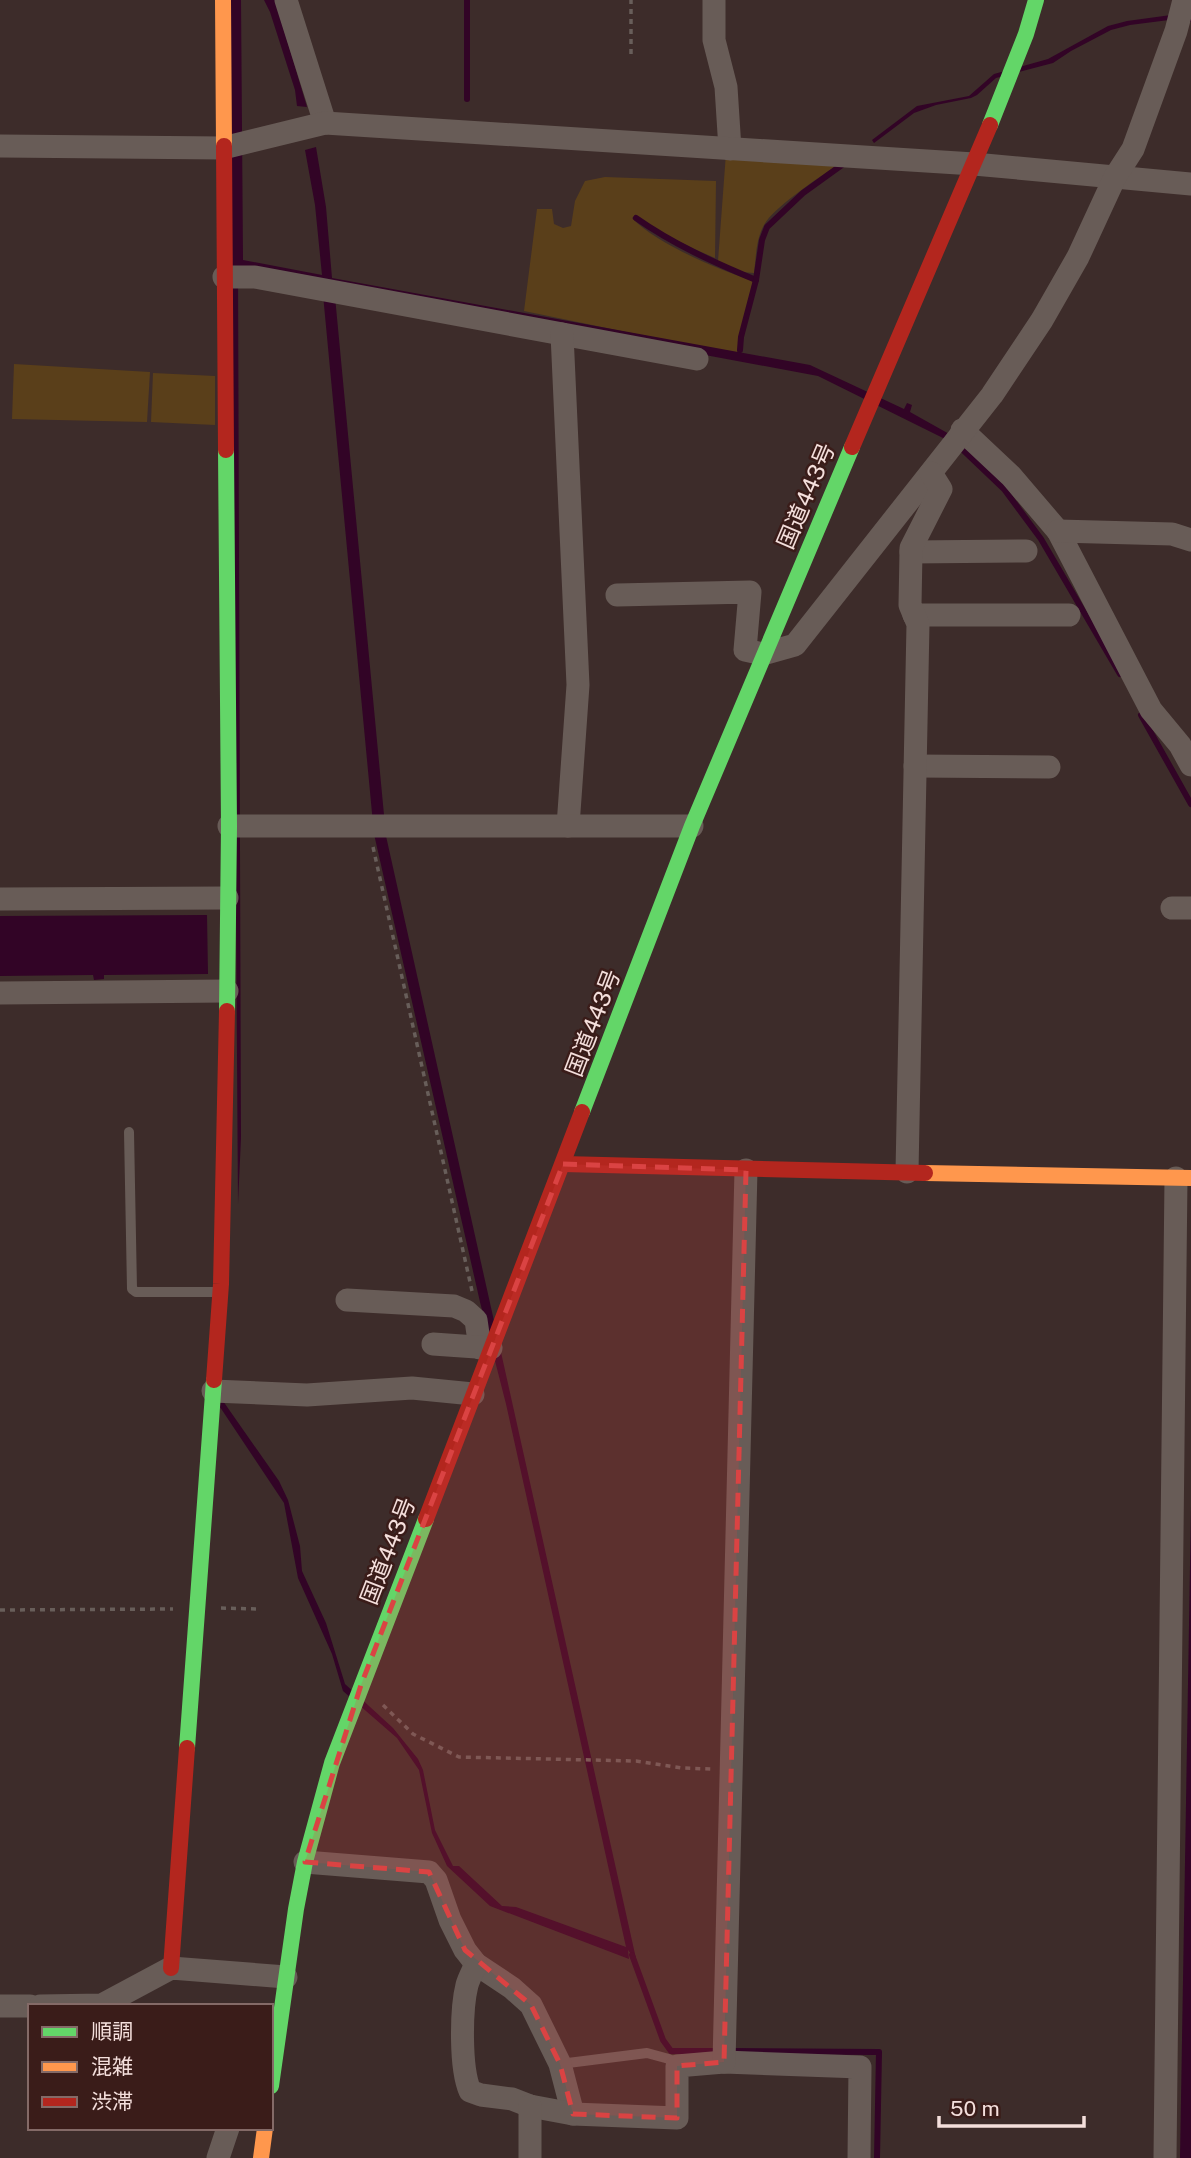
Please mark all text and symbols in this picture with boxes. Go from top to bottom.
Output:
street label: 国道443号 [771,439,840,553]
street label: 国道443号 [560,966,625,1080]
street label: 国道443号 [355,1494,420,1608]
legend [28,2004,273,2130]
text: 順調 [91,2019,133,2044]
text: 混雑 [91,2054,133,2079]
scale bar [939,2084,1084,2128]
text: 渋滞 [91,2089,133,2114]
text: 50 m [950,2096,1000,2121]

